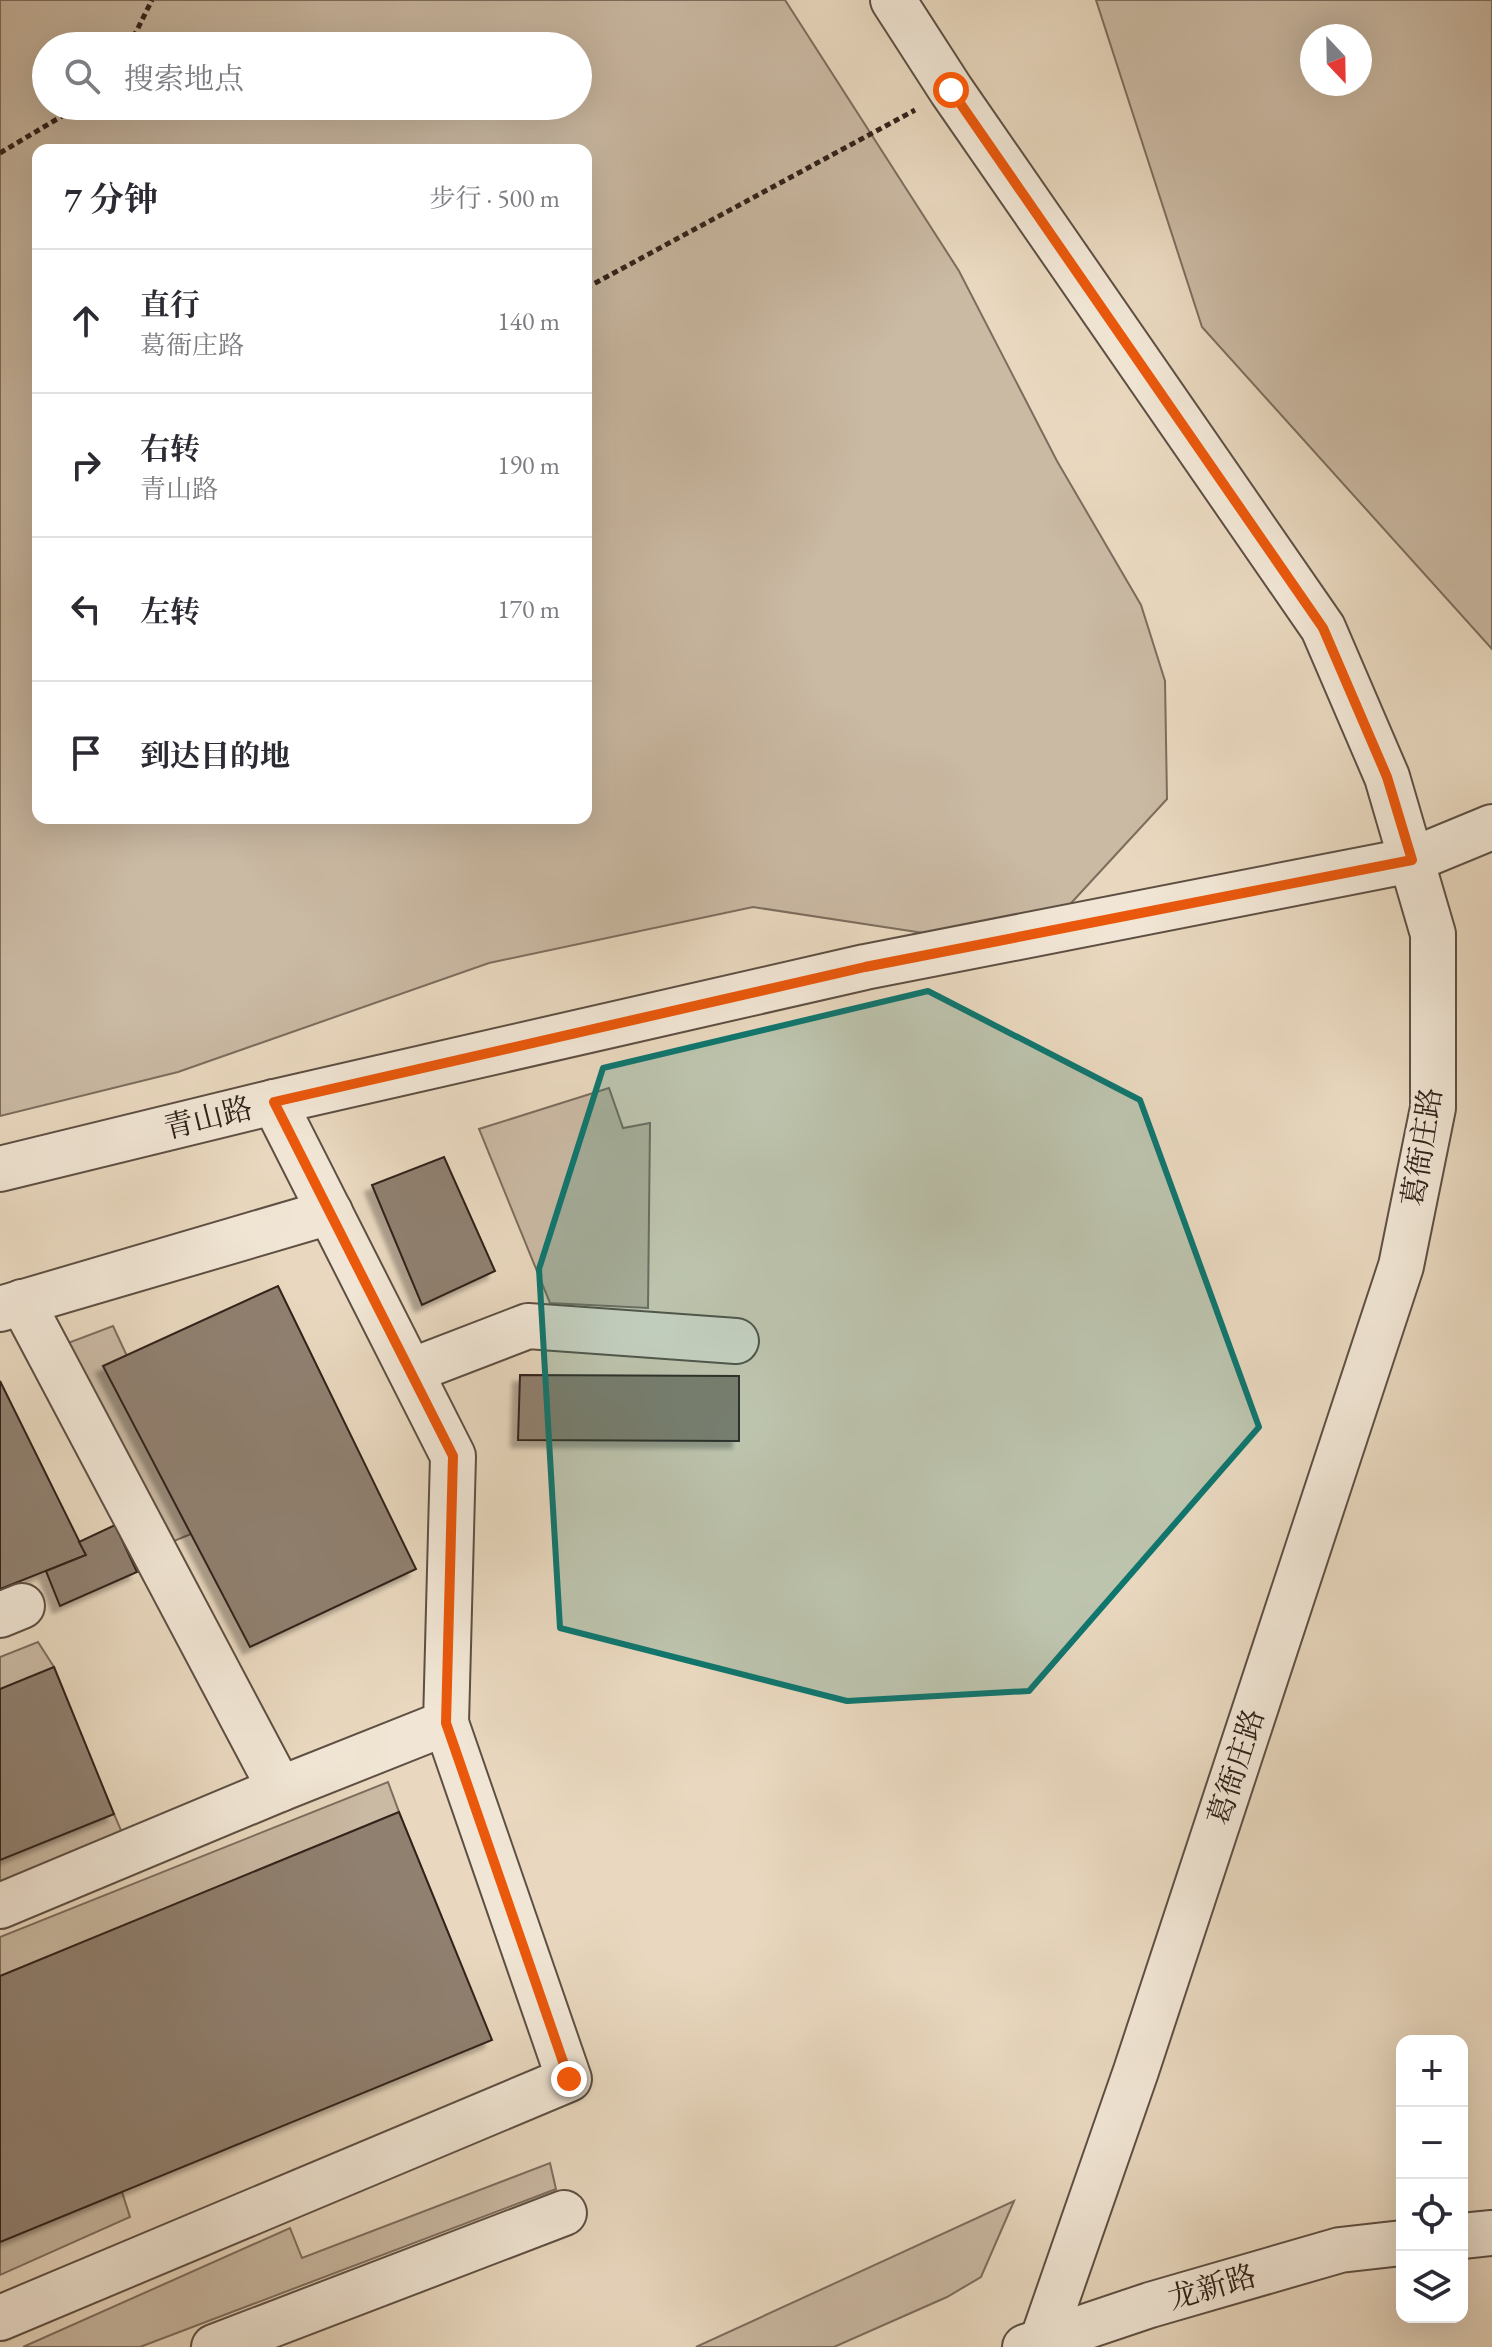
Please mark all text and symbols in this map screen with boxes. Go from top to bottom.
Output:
north arrow [1300,24,1372,96]
search box [32,32,592,120]
icon: search [60,54,104,98]
text: 搜索地点 [124,59,244,98]
route start [933,72,969,108]
text: 7 分钟 [64,177,158,221]
text: 步行 · 500 m [430,181,560,215]
text: 直行 [140,285,200,324]
icon: ahead [64,299,108,343]
text: 140 m [497,304,560,338]
text: 葛衙庄路 [140,328,244,362]
text: 右转 [140,429,200,468]
icon: right [64,443,108,487]
text: 190 m [497,448,560,482]
text: 青山路 [140,472,218,506]
icon: left [64,587,108,631]
text: 左转 [140,592,200,631]
text: 170 m [497,592,560,626]
icon: arrive [64,731,108,775]
text: 到达目的地 [140,736,290,775]
street label: 葛衙庄路 [1393,1085,1450,1209]
street label: 青山路 [159,1088,256,1147]
street label: 葛衙庄路 [1198,1704,1273,1830]
map controls [1396,2035,1468,2323]
button: + [1396,2035,1468,2107]
route end [551,2061,587,2097]
button: − [1396,2107,1468,2179]
button: locate [1396,2179,1468,2251]
button: layers [1396,2251,1468,2323]
street label: 龙新路 [1163,2255,1260,2318]

